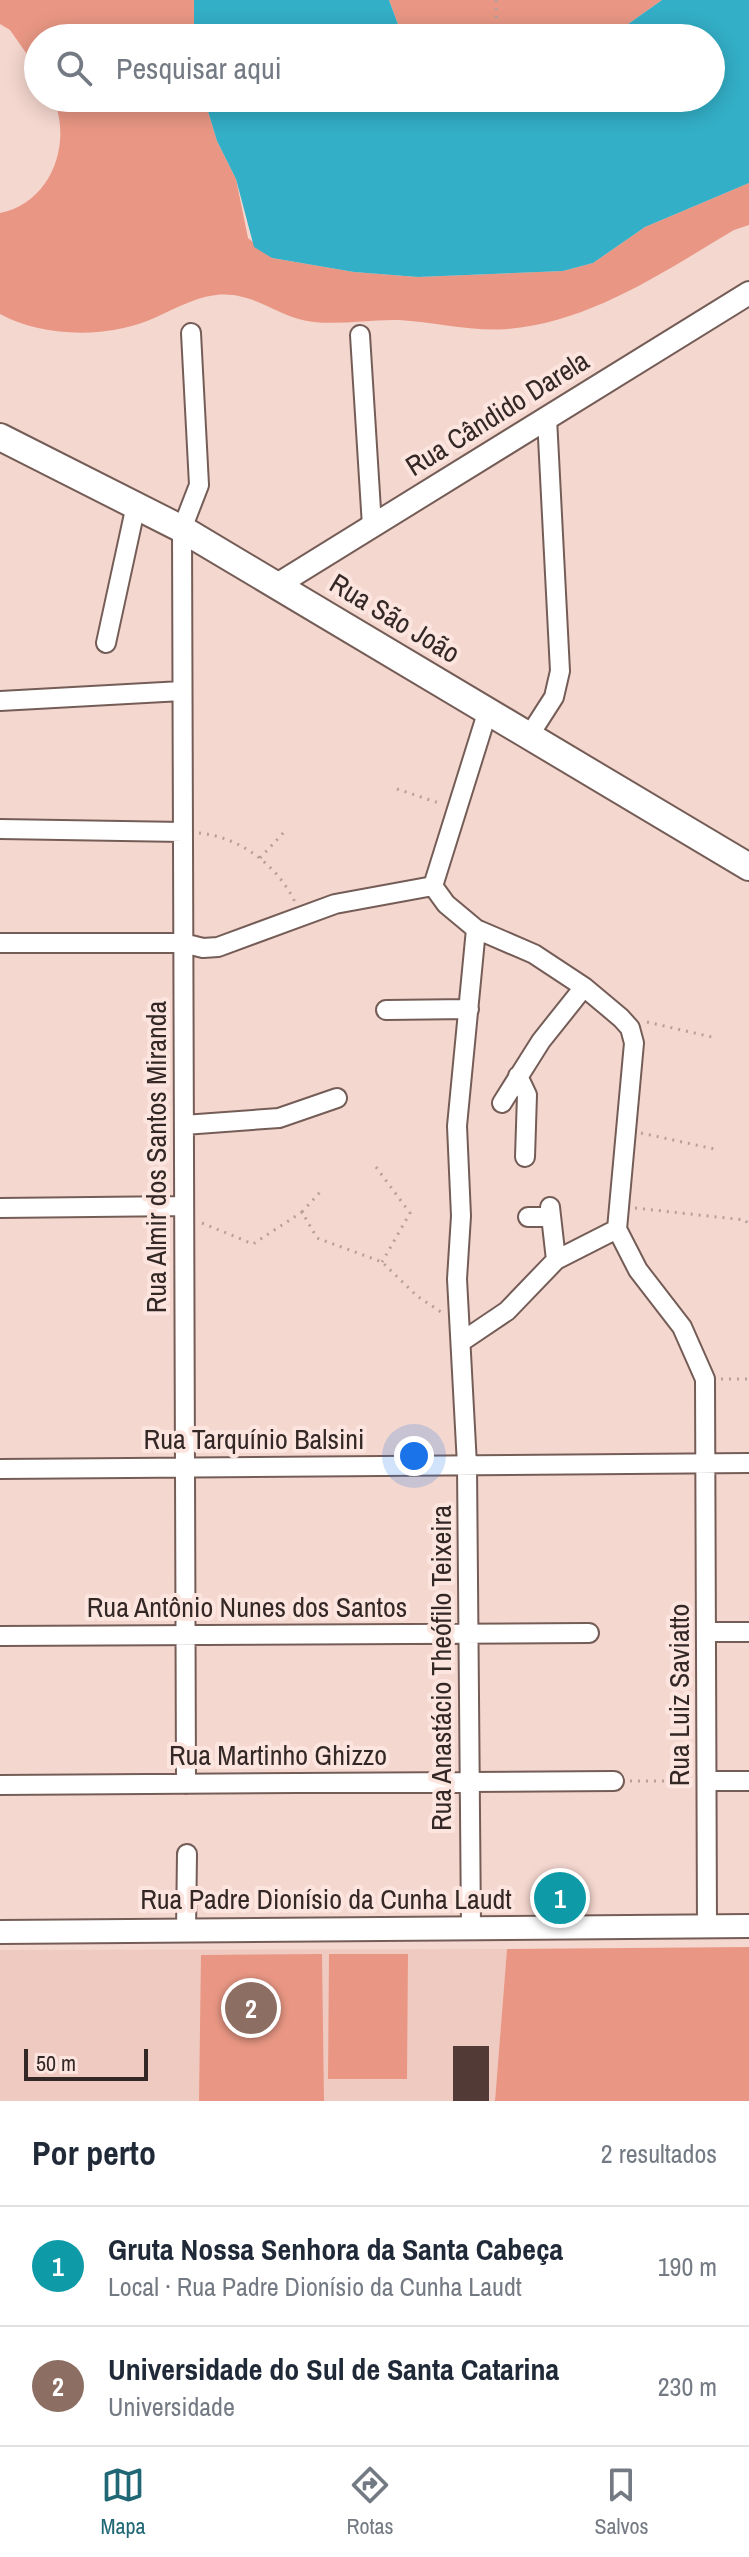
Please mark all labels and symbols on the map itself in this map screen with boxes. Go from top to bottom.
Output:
street label: Rua Cândido Darela [398,341,596,485]
street label: Rua São João [323,564,467,672]
street label: Rua Almir dos Santos Miranda [137,1000,175,1313]
street label: Rua Tarquínio Balsini [144,1420,364,1458]
your location [394,1436,434,1476]
street label: Rua Anastácio Theófilo Teixeira [422,1505,460,1831]
street label: Rua Antônio Nunes dos Santos [87,1588,407,1626]
street label: Rua Luiz Saviatto [660,1604,698,1786]
street label: Rua Martinho Ghizzo [169,1736,387,1774]
pin: 1 [534,1868,586,1928]
street label: Rua Padre Dionísio da Cunha Laudt [140,1880,512,1918]
pin: 2 [225,1978,277,2038]
scale bar [24,2045,148,2081]

